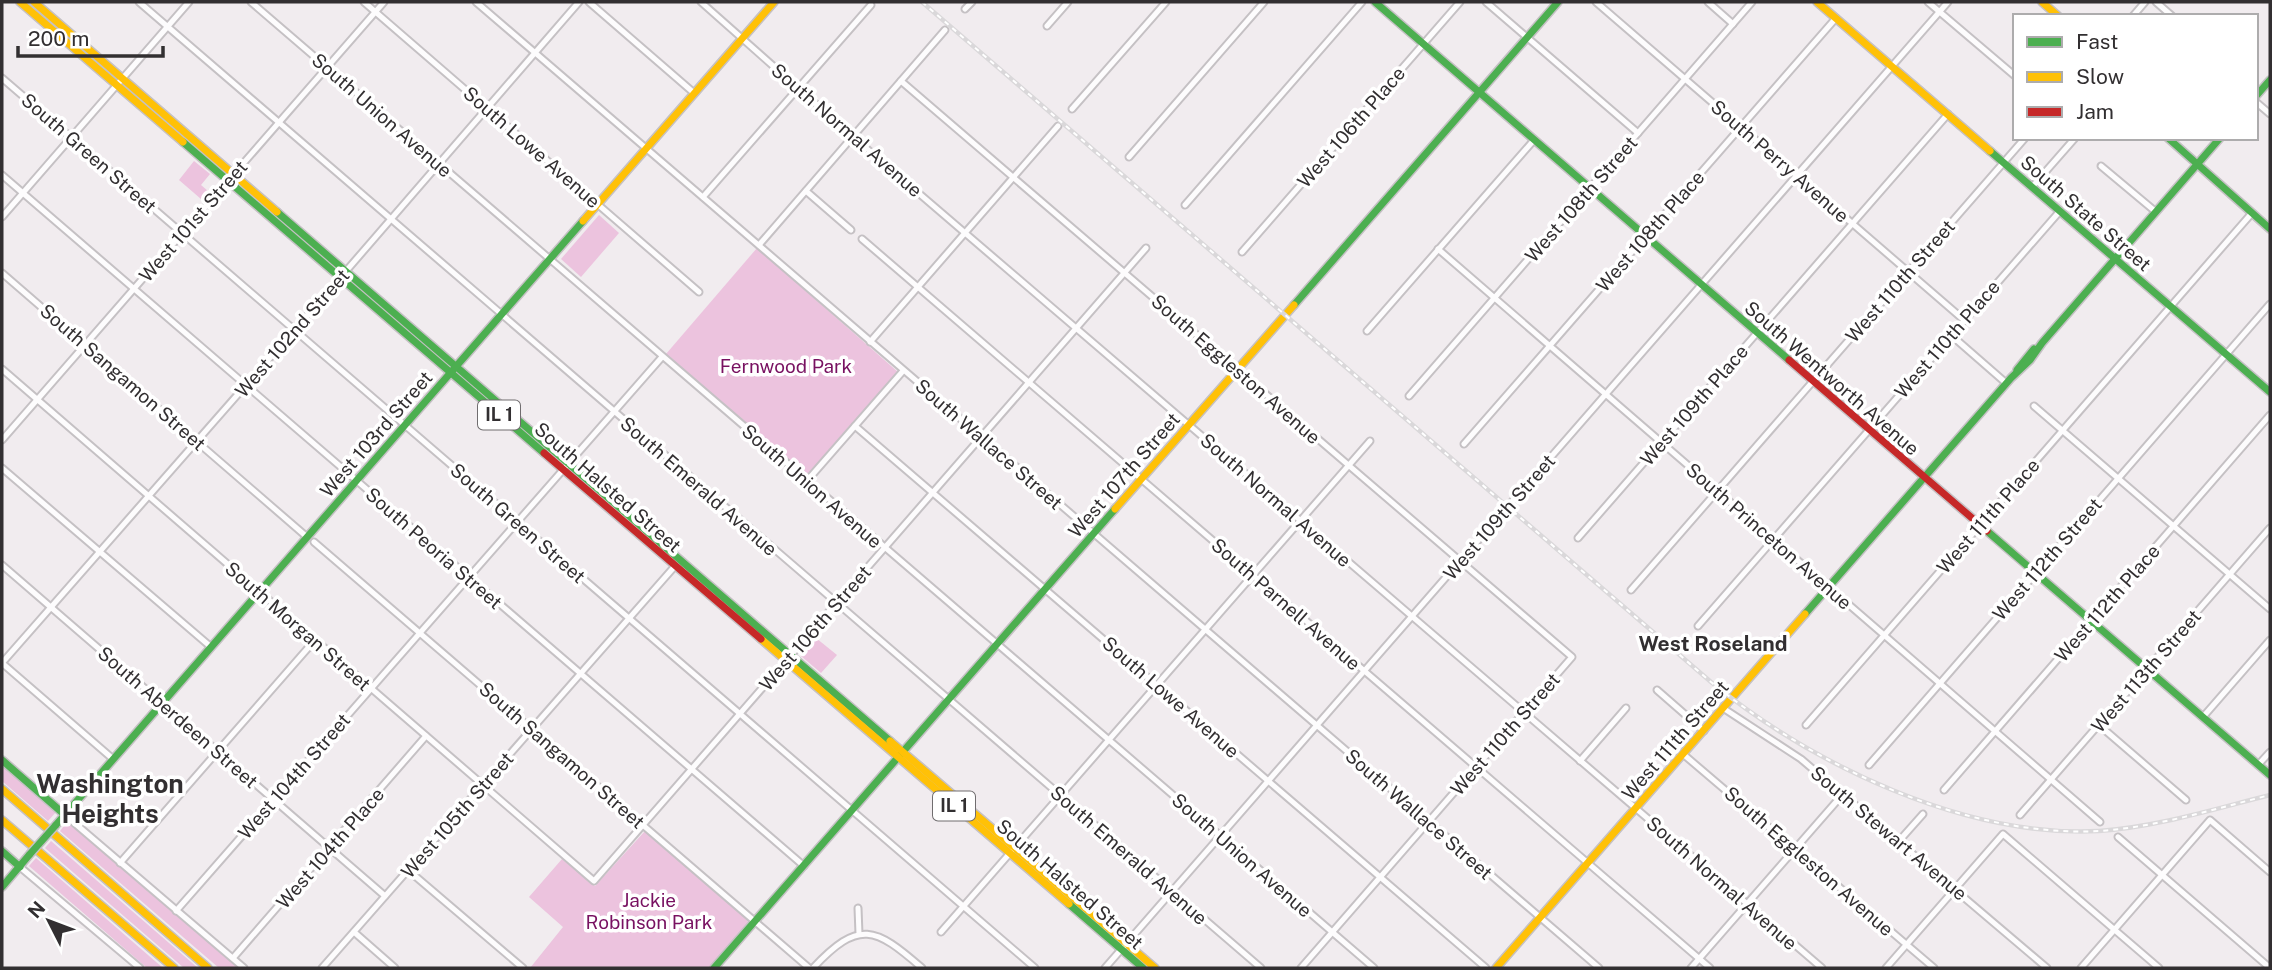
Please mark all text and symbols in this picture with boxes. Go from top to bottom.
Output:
scale bar [18,14,163,58]
legend [2013,14,2258,140]
text: 200 m [28,26,89,51]
text: Fast [2076,29,2118,54]
street label: South Union Avenue [308,48,456,182]
street label: South Normal Avenue [767,59,927,201]
street label: West 106th Place [1293,62,1409,192]
text: Slow [2076,64,2124,89]
street label: South Lowe Avenue [459,82,605,212]
street label: South Green Street [17,89,161,217]
street label: South Perry Avenue [1707,95,1853,227]
text: Jam [2076,99,2114,124]
street label: West 108th Street [1520,132,1642,266]
street label: South State Street [2016,151,2156,275]
street label: West 101st Street [134,156,252,286]
street label: West 108th Place [1591,166,1709,296]
street label: West 110th Street [1841,215,1959,347]
street label: West 102nd Street [230,264,354,402]
street label: West 110th Place [1890,276,2004,402]
street label: South Eggleston Avenue [1147,290,1325,448]
street label: South Wentworth Avenue [1740,296,1924,460]
street label: South Sangamon Street [36,299,210,455]
street label: West 109th Place [1636,340,1752,470]
park label: Fernwood Park [720,355,853,377]
street label: West 103rd Street [315,367,437,501]
street label: South Wallace Street [911,374,1067,514]
road number: IL 1 [478,400,520,430]
street label: West 107th Street [1064,408,1184,542]
street label: South Emerald Avenue [616,412,782,560]
street label: South Halsted Street [530,417,686,557]
street label: South Union Avenue [738,419,886,553]
street label: South Normal Avenue [1196,429,1356,571]
street label: West 109th Street [1439,450,1559,584]
street label: West 111th Place [1932,454,2044,578]
street label: South Princeton Avenue [1682,458,1856,614]
street label: South Green Street [446,459,590,587]
street label: South Peoria Street [361,483,507,613]
street label: West 112th Street [1988,493,2106,625]
street label: South Parnell Avenue [1207,533,1365,675]
street label: West 112th Place [2050,540,2164,666]
street label: South Morgan Street [221,557,375,695]
street label: West 106th Street [755,561,875,695]
street label: West 113th Street [2087,605,2205,737]
district label: West Roseland [1638,631,1788,656]
street label: South Lowe Avenue [1098,632,1244,762]
street label: South Aberdeen Street [94,642,262,792]
street label: West 110th Street [1446,668,1564,800]
street label: West 111th Street [1617,676,1733,804]
street label: South Sangamon Street [475,677,649,833]
street label: West 104th Street [234,709,354,843]
street label: South Wallace Street [1341,744,1497,884]
street label: West 105th Street [396,748,518,882]
street label: South Stewart Avenue [1806,761,1972,905]
district label: Washington Heights [36,768,184,829]
street label: South Emerald Avenue [1046,781,1212,929]
street label: South Eggleston Avenue [1720,782,1898,940]
street label: West 104th Place [272,783,388,913]
street label: South Union Avenue [1168,788,1316,922]
road number: IL 1 [933,792,975,820]
street label: South Normal Avenue [1642,812,1802,954]
street label: South Halsted Street [992,814,1148,954]
north arrow [14,886,84,956]
park label: Jackie Robinson Park [586,889,713,933]
text: N [23,897,50,923]

